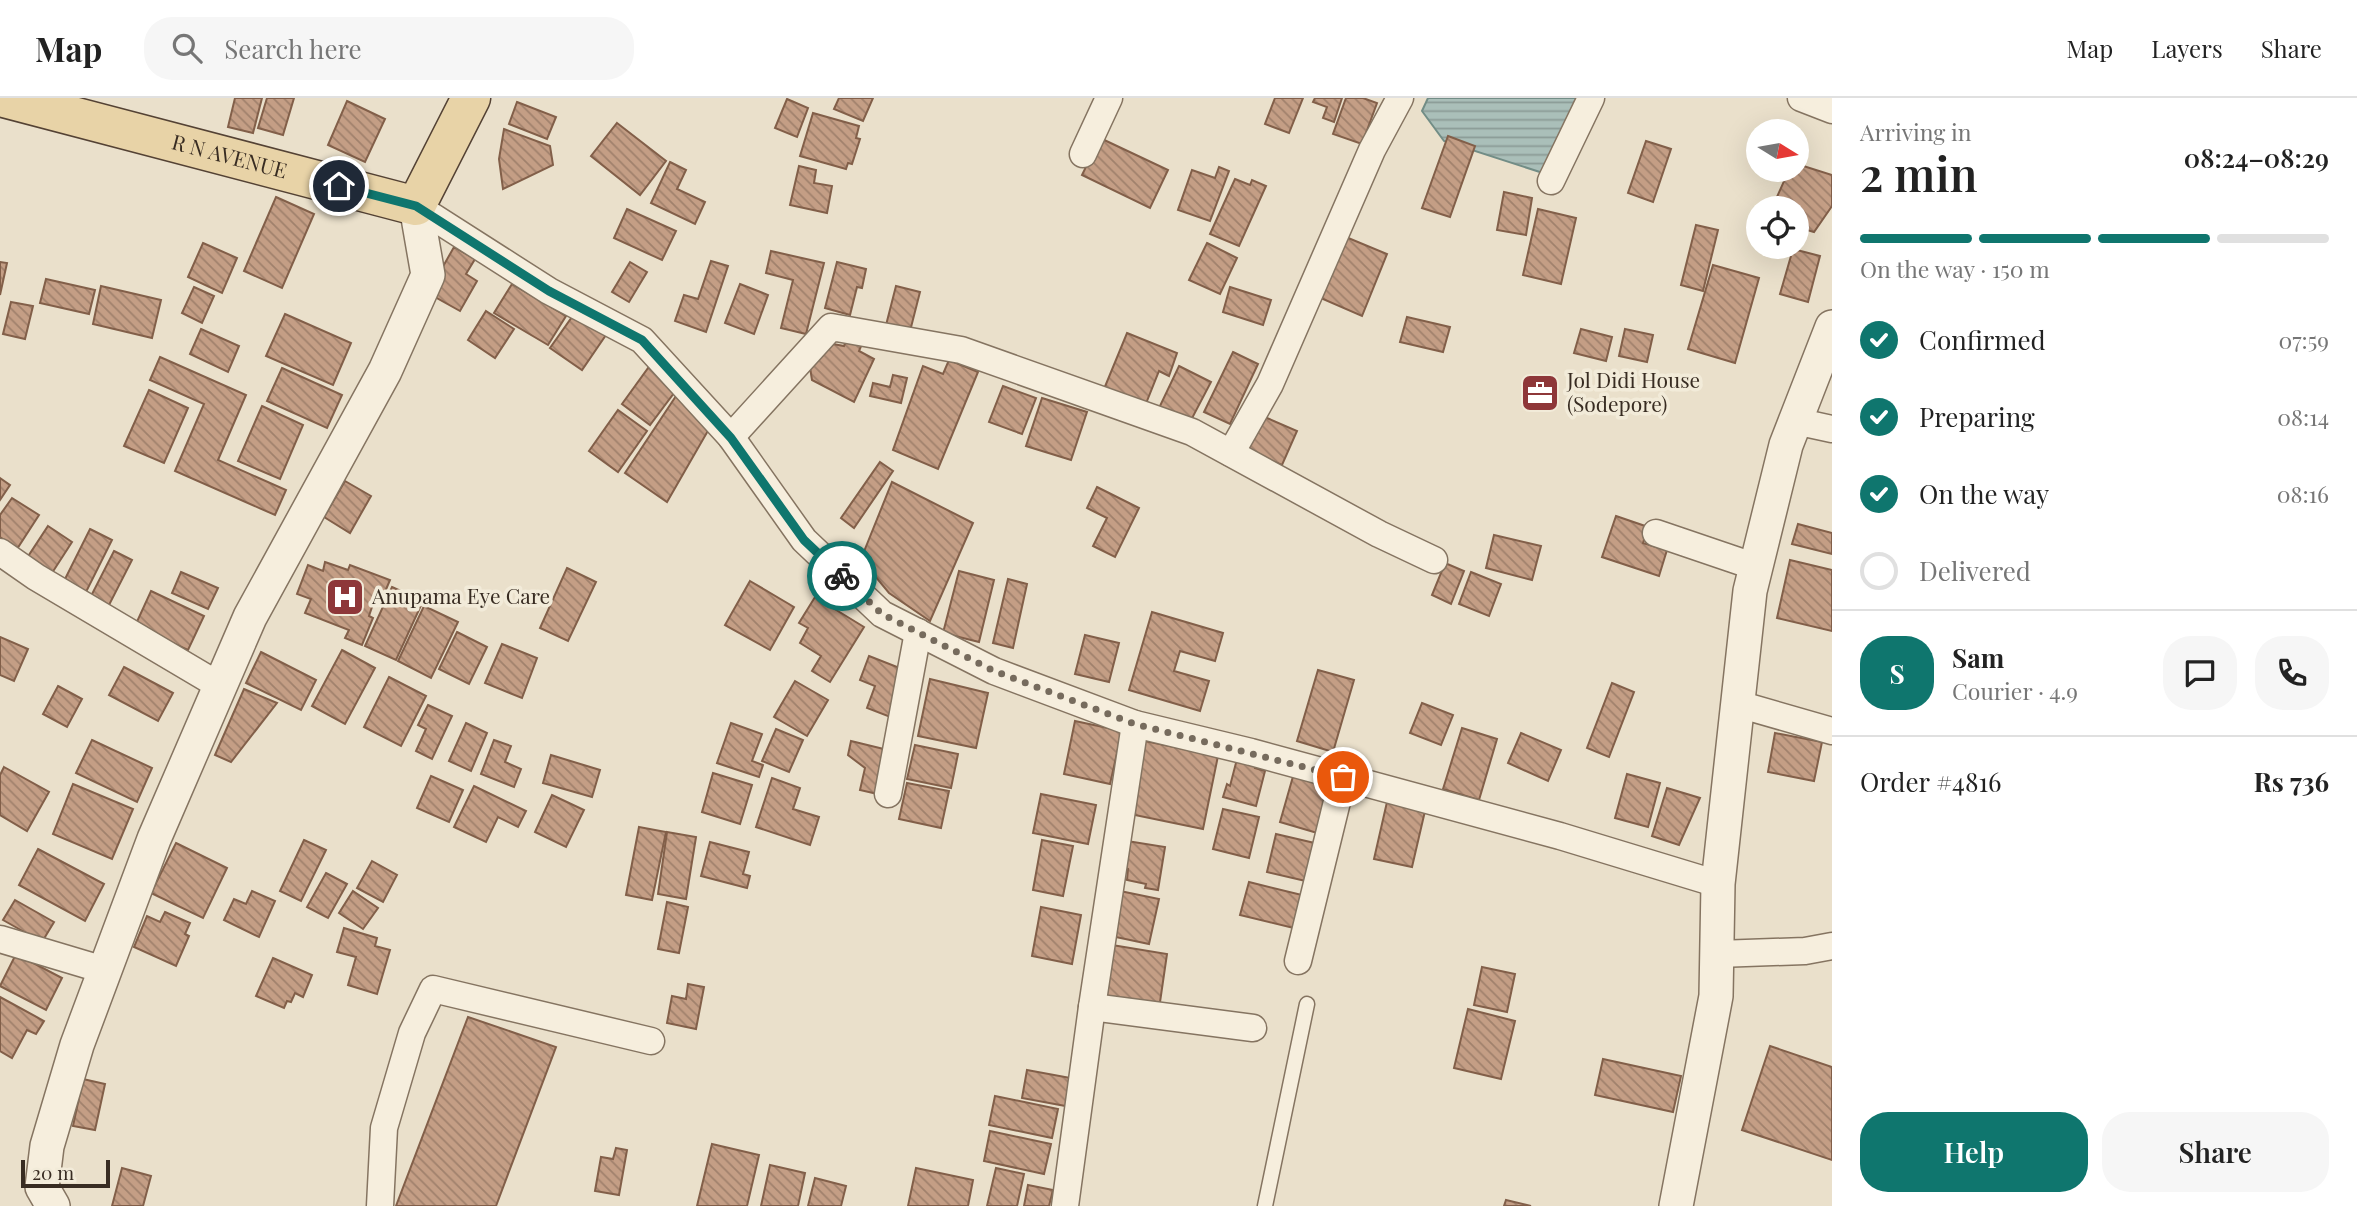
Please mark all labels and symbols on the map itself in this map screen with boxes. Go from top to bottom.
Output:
north arrow [1746,119,1810,182]
street label: R N AVENUE [169,127,291,184]
pin [309,156,369,216]
place label: Jol Didi House (Sodepore) [1566,365,1700,417]
office icon: Jol Didi House (Sodepore) [1519,372,1561,414]
courier [807,541,877,611]
hospital icon: Anupama Eye Care [324,576,366,618]
place label: Anupama Eye Care [371,581,550,609]
pin [1313,747,1373,807]
scale bar [21,1157,110,1189]

